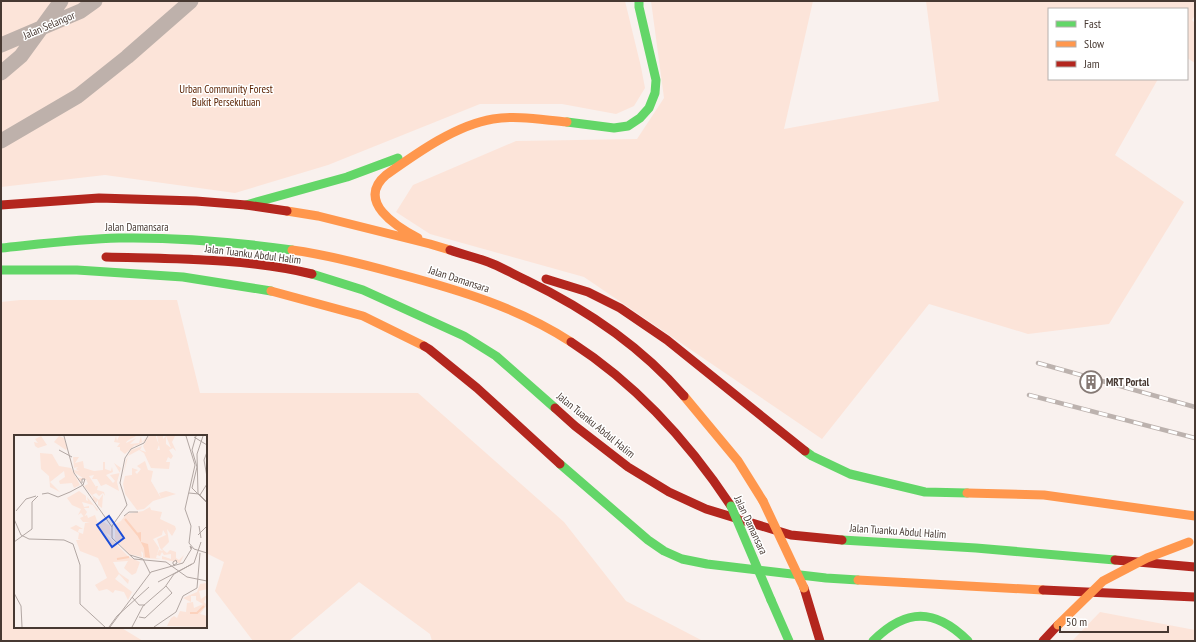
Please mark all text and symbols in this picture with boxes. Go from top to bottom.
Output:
street label: Jalan Selangor [20,8,77,43]
legend [1048,8,1188,80]
text: Fast [1084,16,1102,31]
text: Slow [1084,36,1105,51]
text: Jam [1083,56,1100,71]
park label: Urban Community Forest Bukit Persekutuan [179,82,273,109]
street label: Jalan Damansara [104,220,169,234]
street label: Jalan Tuanku Abdul Halim [203,241,302,267]
street label: Jalan Damansara [426,262,491,295]
building icon: MRT Portal [1078,369,1104,395]
place label: MRT Portal [1106,375,1150,389]
street label: Jalan Tuanku Abdul Halim [553,388,638,461]
inset map [14,435,207,628]
street label: Jalan Damansara [731,492,771,557]
street label: Jalan Tuanku Abdul Halim [848,521,947,541]
scale bar [1060,608,1168,634]
text: 50 m [1066,614,1087,629]

